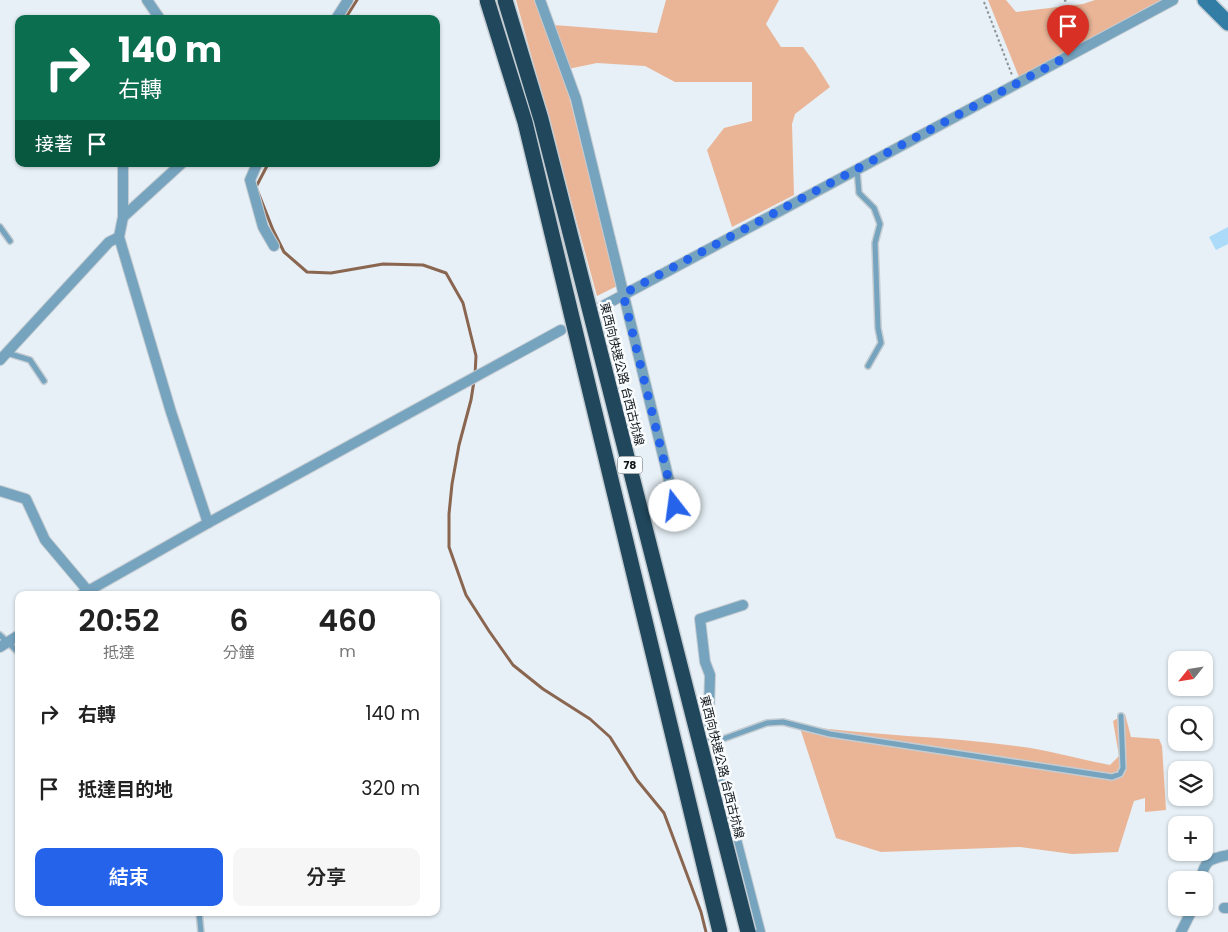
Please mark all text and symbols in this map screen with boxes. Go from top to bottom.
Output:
pin [1047,5,1089,56]
icon: arrive [1054,12,1082,40]
text: 140 m [118,25,222,74]
icon: right [35,35,100,100]
text: 右轉 [118,74,162,105]
icon: arrive [83,130,111,158]
text: 接著 [35,131,73,158]
street label: 東西向快速公路 台西古坑線 [596,300,649,447]
road number: 78 [618,456,642,474]
position arrow [648,479,700,531]
text: 20:52 [78,599,159,642]
text: 6 [229,599,248,642]
text: 460 [318,599,377,642]
text: m [339,640,356,663]
text: 抵達 [103,641,135,664]
text: 分鐘 [223,641,255,664]
north arrow [1168,651,1212,696]
map controls [1168,651,1213,916]
street label: 東西向快速公路 台西古坑線 [696,693,749,840]
icon: right [35,700,63,728]
text: 140 m [365,700,420,727]
text: 右轉 [78,701,116,728]
button: search [1168,706,1213,751]
button: layers [1168,761,1213,806]
icon: arrive [35,775,63,803]
text: 320 m [361,775,420,802]
text: 抵達目的地 [78,776,173,803]
button: + [1168,816,1213,861]
button: 結束 [35,848,223,906]
button: 分享 [233,848,420,906]
button: − [1168,871,1213,916]

